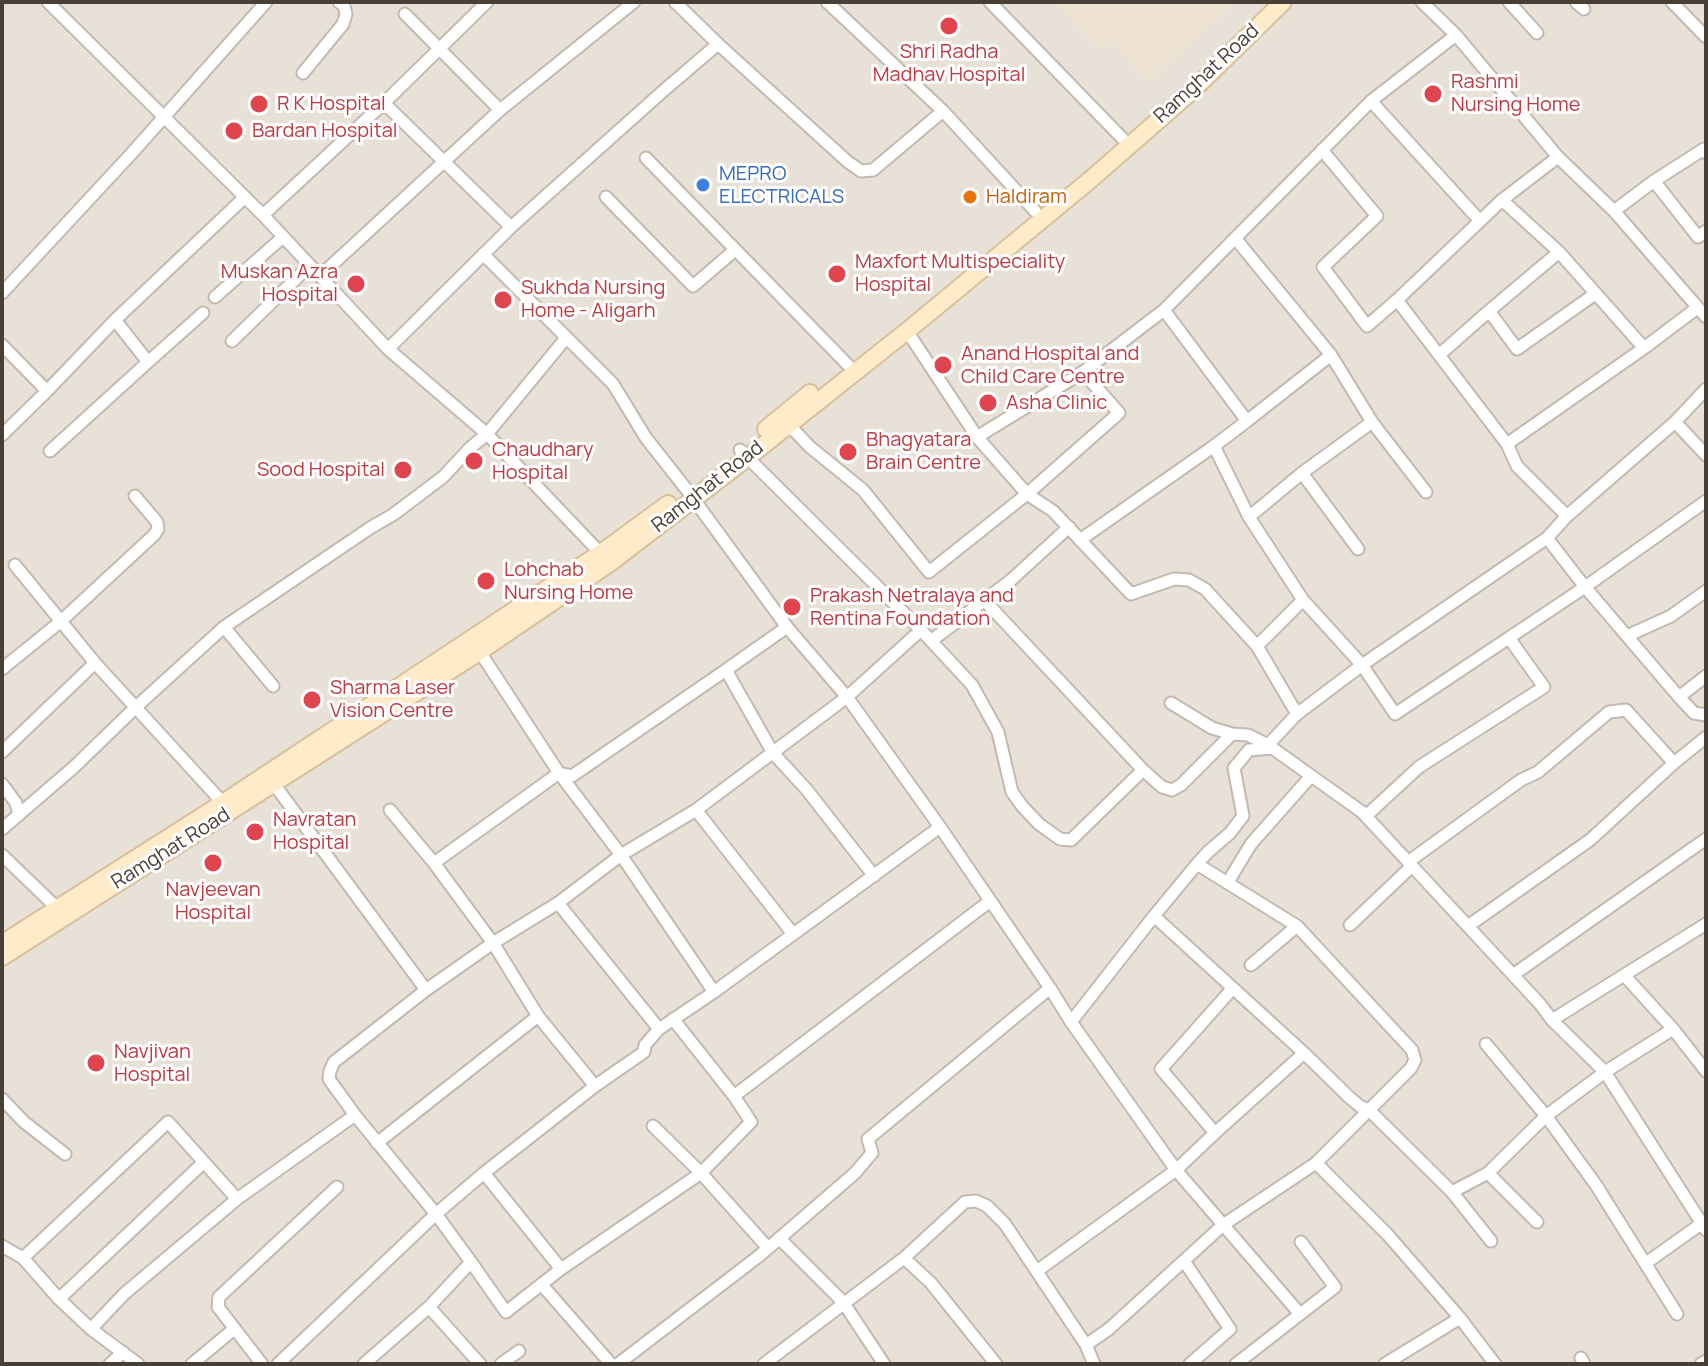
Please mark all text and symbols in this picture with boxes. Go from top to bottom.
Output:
marker: Shri Radha Madhav Hospital [938,15,960,37]
street label: Ramghat Road [1149,19,1265,129]
place label: Shri Radha Madhav Hospital [873,40,1025,87]
place label: Rashmi Nursing Home [1451,70,1580,117]
marker: Rashmi Nursing Home [1422,83,1444,105]
place label: R K Hospital [277,92,386,116]
marker: R K Hospital [248,93,270,115]
place label: Bardan Hospital [252,119,397,143]
marker: Bardan Hospital [223,120,245,142]
place label: MEPRO ELECTRICALS [719,162,844,209]
marker: MEPRO ELECTRICALS [694,176,712,194]
place label: Haldiram [986,185,1067,209]
marker: Haldiram [961,188,979,206]
place label: Maxfort Multispeciality Hospital [855,250,1065,297]
place label: Muskan Azra Hospital [221,260,338,307]
marker: Maxfort Multispeciality Hospital [826,263,848,285]
marker: Muskan Azra Hospital [345,273,367,295]
place label: Sukhda Nursing Home - Aligarh [521,276,665,323]
marker: Sukhda Nursing Home - Aligarh [492,289,514,311]
place label: Anand Hospital and Child Care Centre [961,342,1139,389]
marker: Anand Hospital and Child Care Centre [932,354,954,376]
place label: Asha Clinic [1006,391,1107,415]
marker: Asha Clinic [977,392,999,414]
place label: Bhagyatara Brain Centre [866,428,981,475]
street label: Ramghat Road [647,436,769,538]
place label: Chaudhary Hospital [492,438,594,485]
marker: Bhagyatara Brain Centre [837,441,859,463]
marker: Chaudhary Hospital [463,450,485,472]
place label: Sood Hospital [257,458,385,482]
marker: Sood Hospital [392,459,414,481]
place label: Lohchab Nursing Home [504,558,633,605]
marker: Lohchab Nursing Home [475,570,497,592]
place label: Prakash Netralaya and Rentina Foundation [810,584,1014,631]
marker: Prakash Netralaya and Rentina Foundation [781,596,803,618]
place label: Sharma Laser Vision Centre [330,676,455,723]
marker: Sharma Laser Vision Centre [301,689,323,711]
street label: Ramghat Road [107,803,235,895]
place label: Navratan Hospital [273,808,356,855]
marker: Navratan Hospital [244,821,266,843]
marker: Navjeevan Hospital [202,852,224,874]
place label: Navjeevan Hospital [165,878,261,925]
place label: Navjivan Hospital [114,1040,191,1087]
marker: Navjivan Hospital [85,1052,107,1074]

